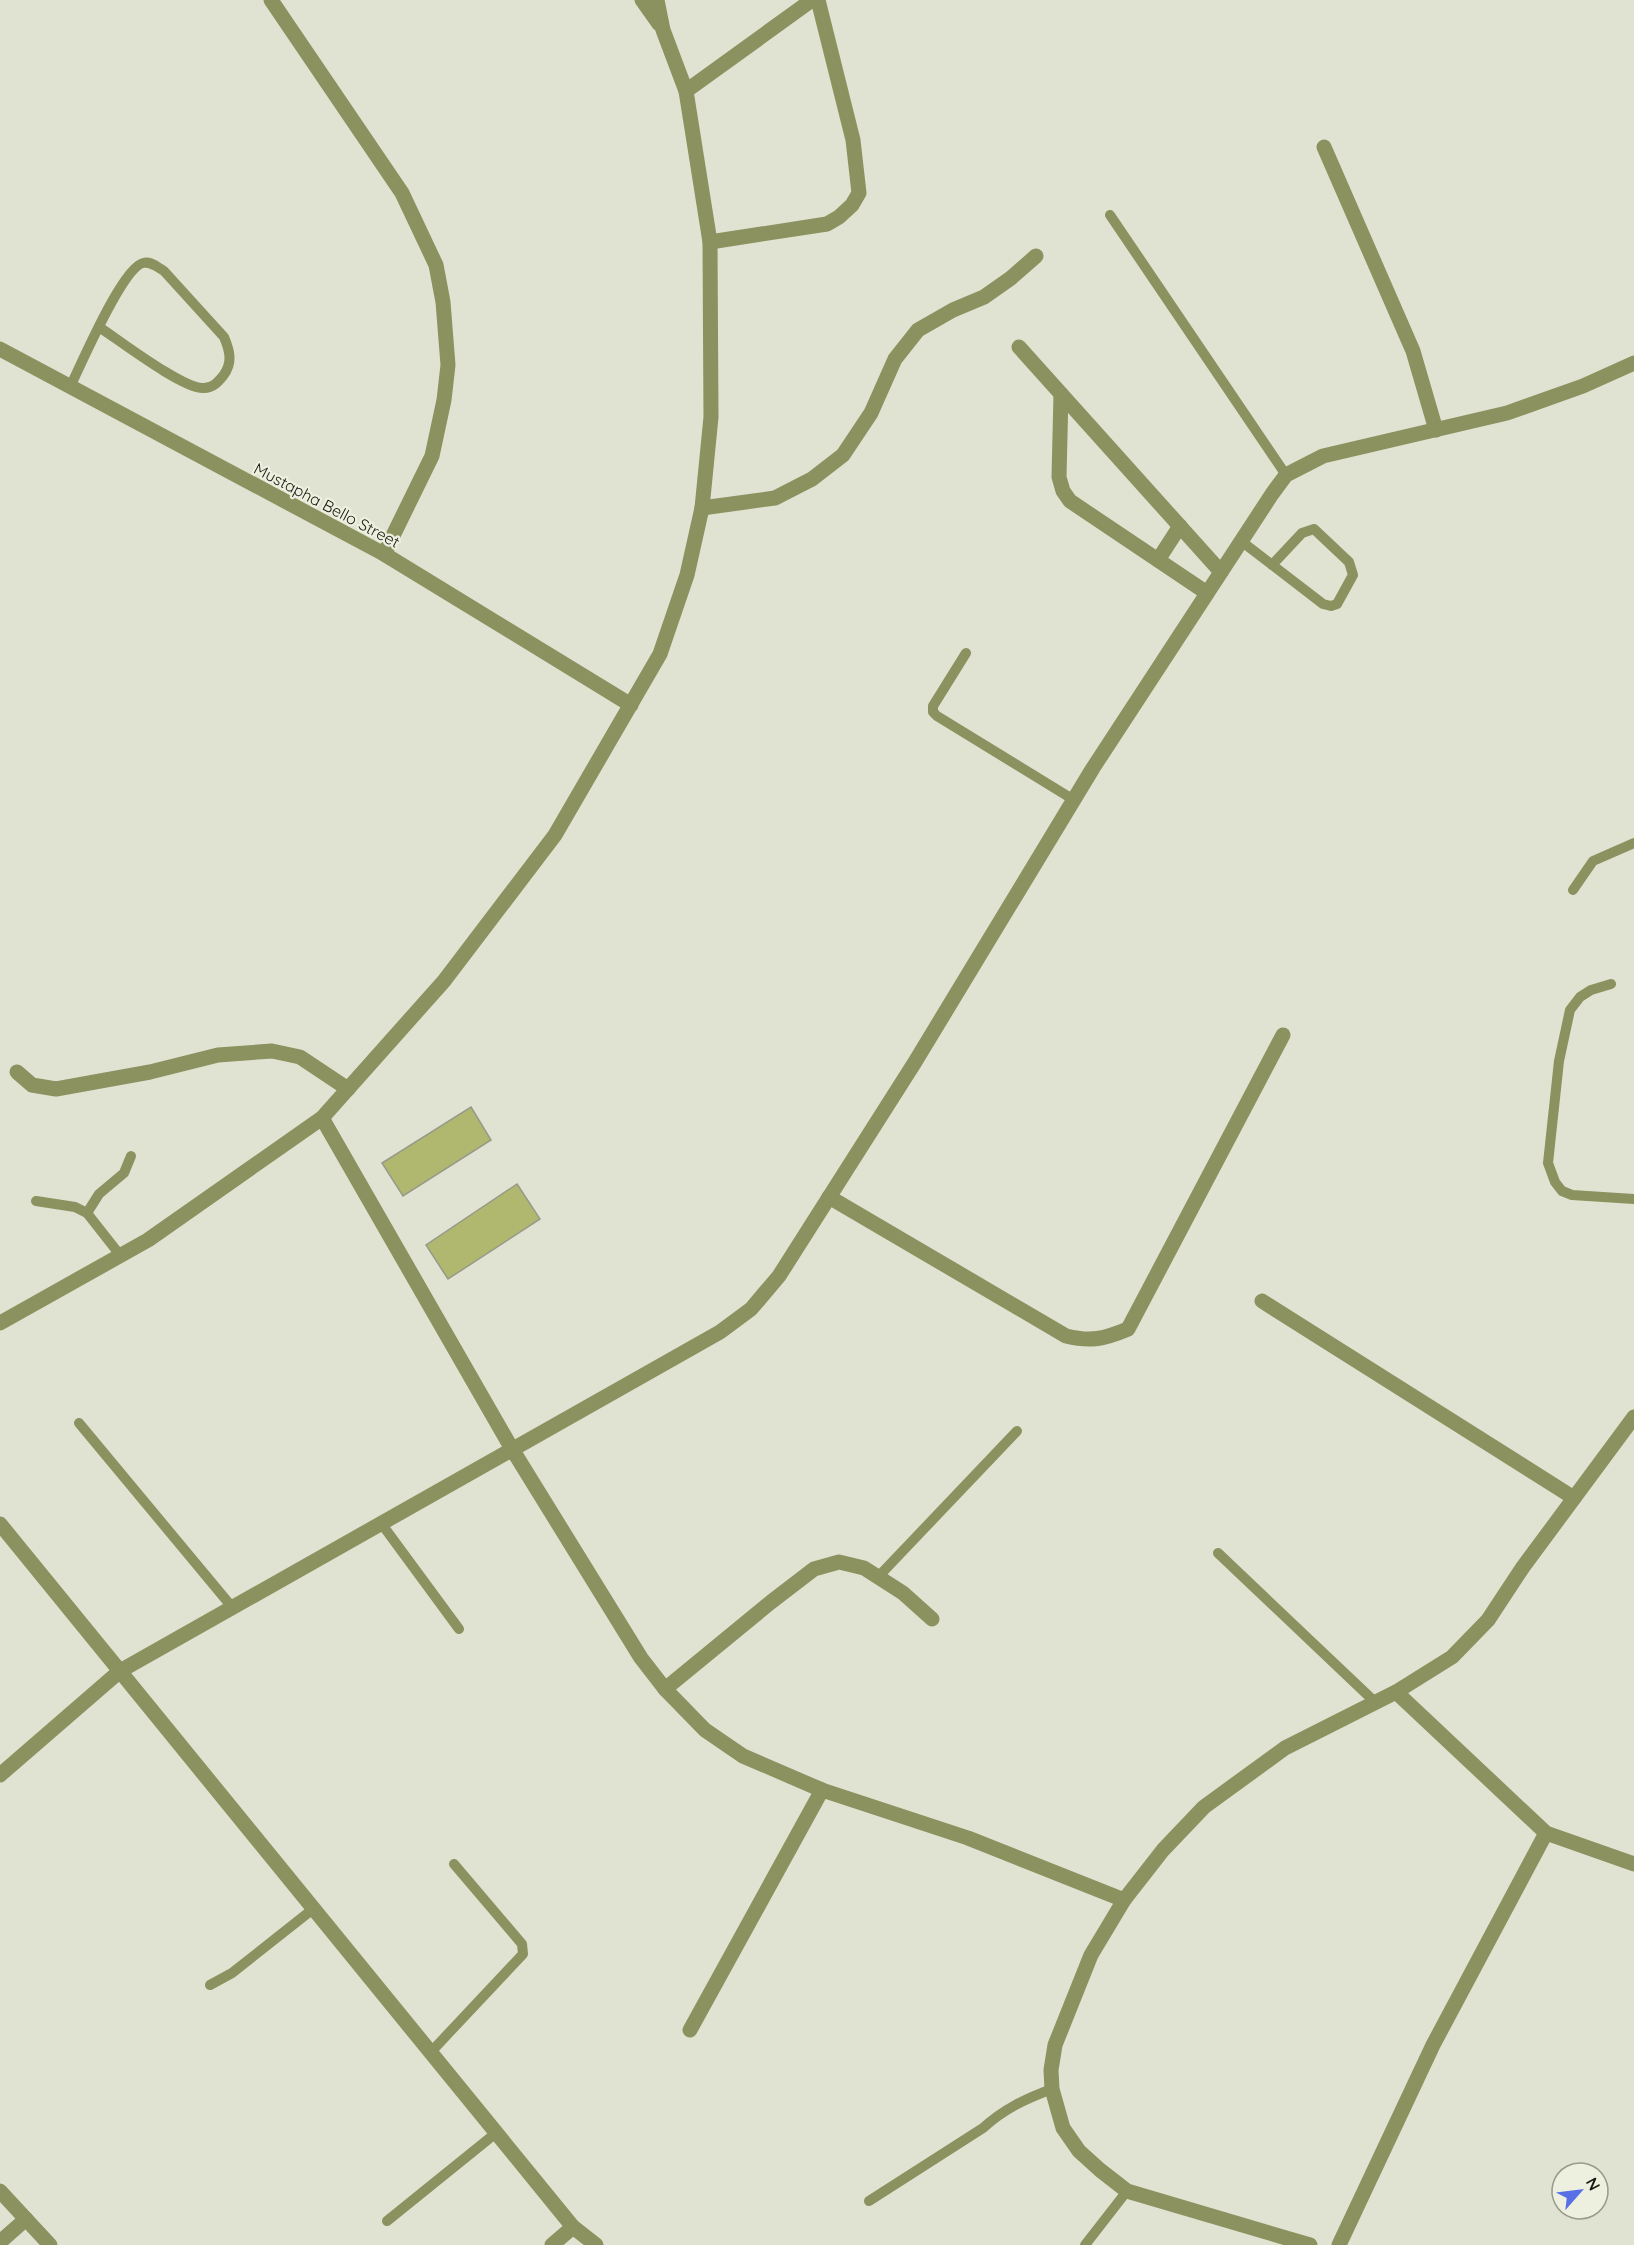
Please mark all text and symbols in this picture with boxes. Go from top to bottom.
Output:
street label: Mustapha Bello Street [251,458,403,552]
north arrow [1550,2161,1610,2221]
text: N [1582,2174,1605,2194]

